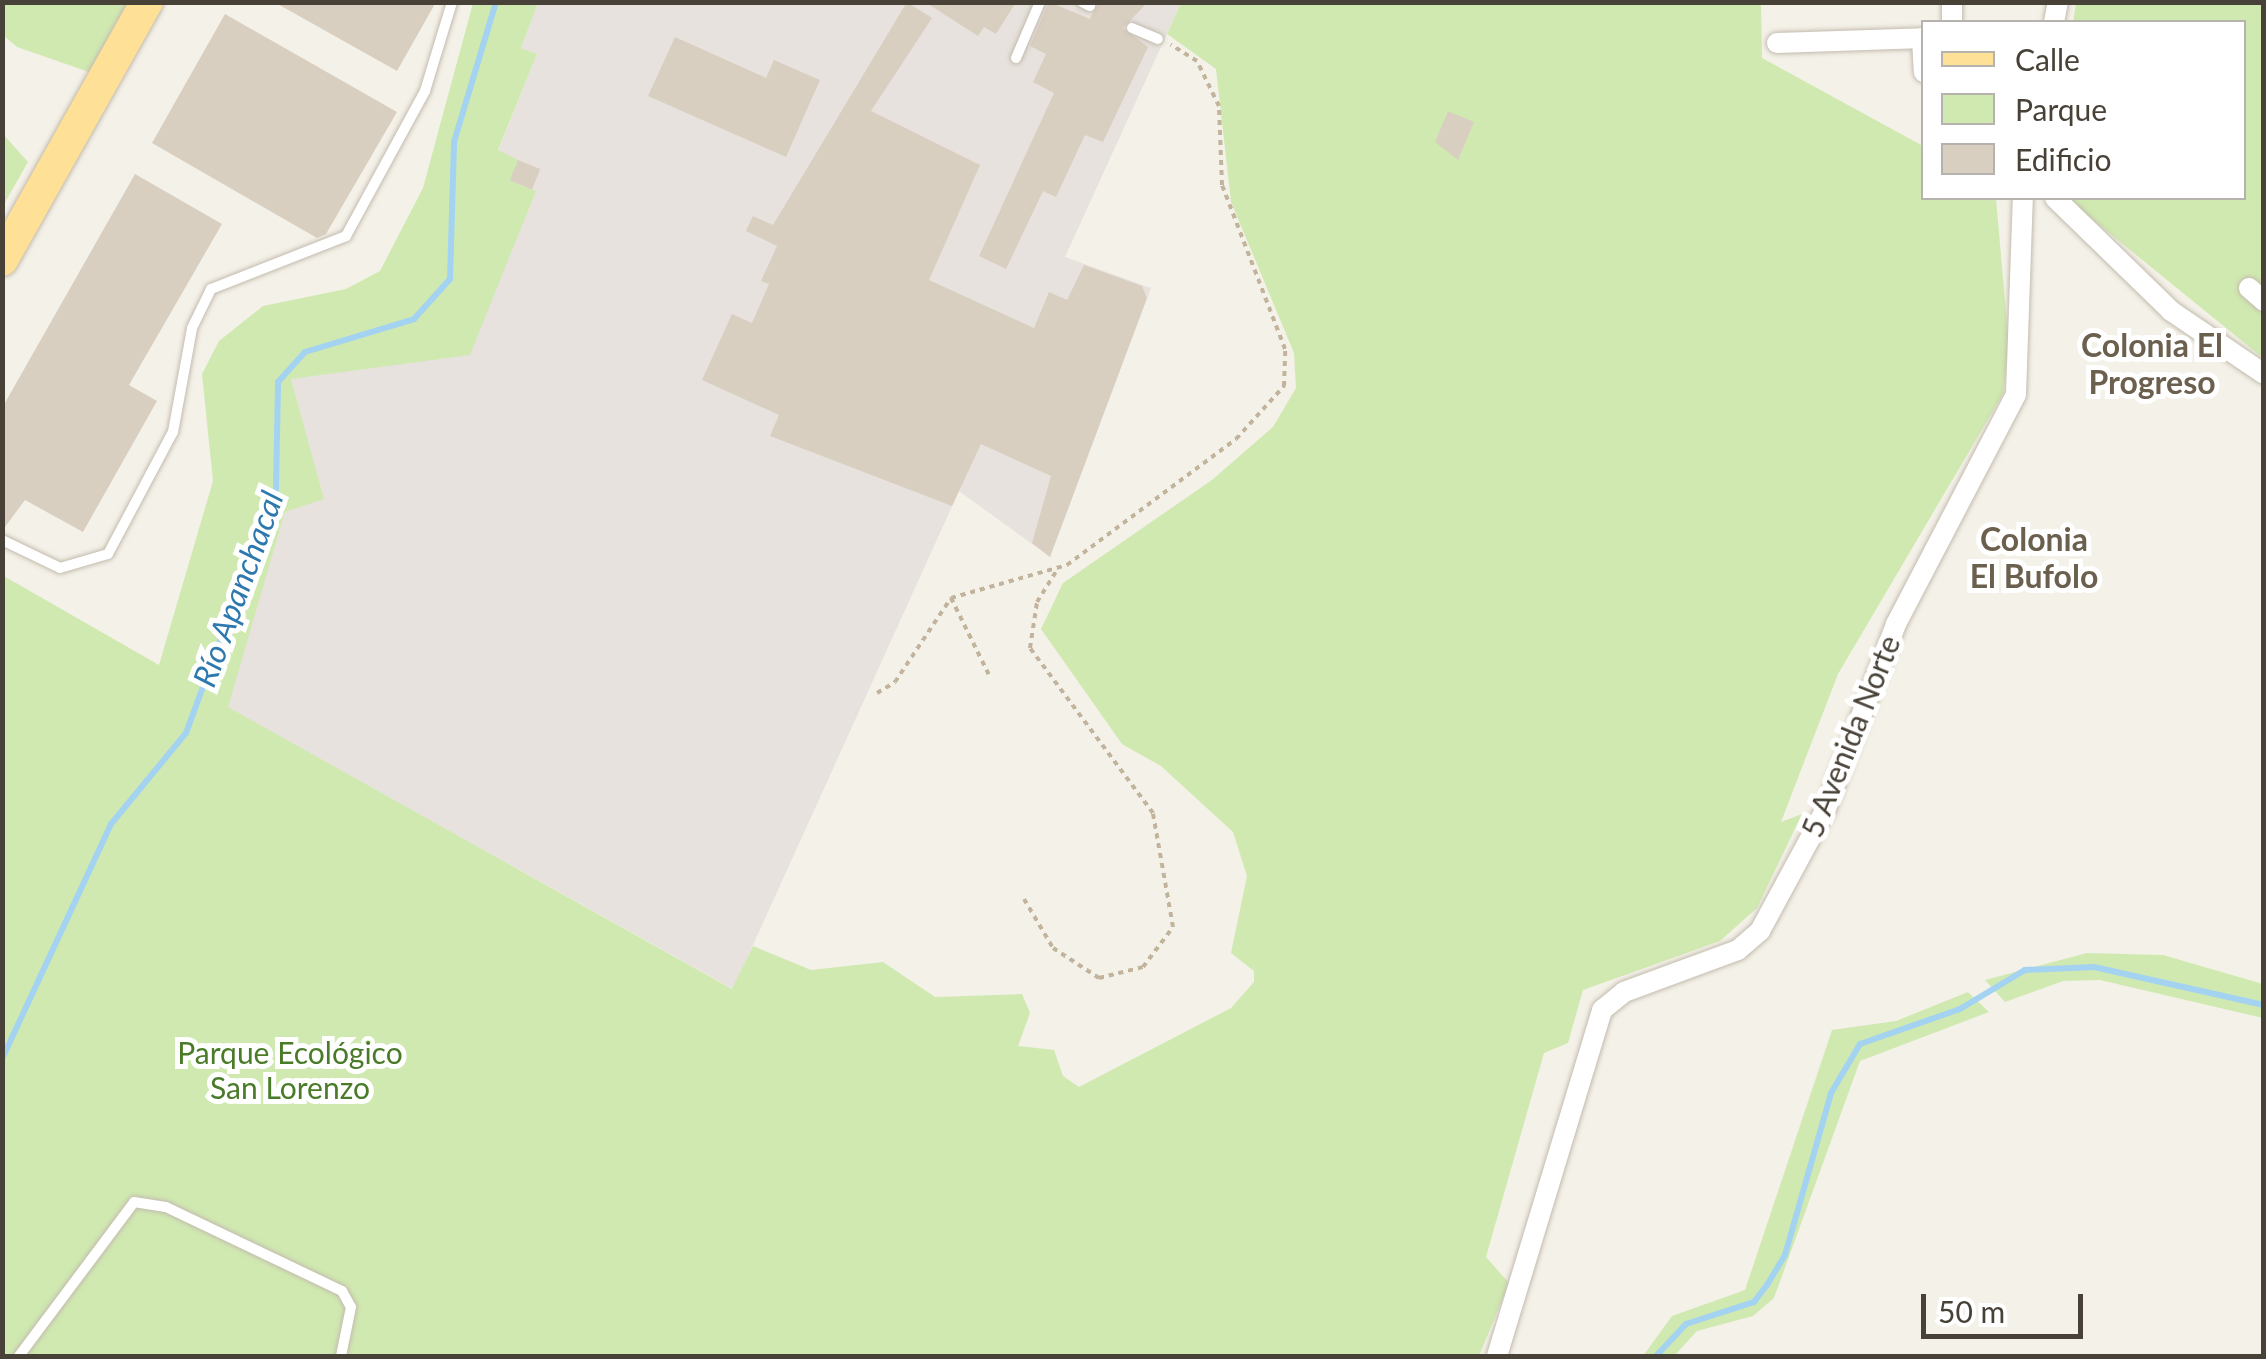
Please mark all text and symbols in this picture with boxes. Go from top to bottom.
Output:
legend [1921,20,2246,200]
text: Calle [2015,41,2080,77]
text: Parque [2015,91,2107,127]
text: Edificio [2015,141,2111,177]
district label: Colonia El Progreso [2081,327,2223,402]
water label: Río Apanchacal [185,486,291,692]
district label: Colonia El Bufolo [1970,521,2098,596]
street label: 5 Avenida Norte [1793,629,1907,843]
park label: Parque Ecológico San Lorenzo [177,1034,403,1104]
scale bar [1926,1274,2088,1336]
text: 50 m [1938,1293,2005,1329]

